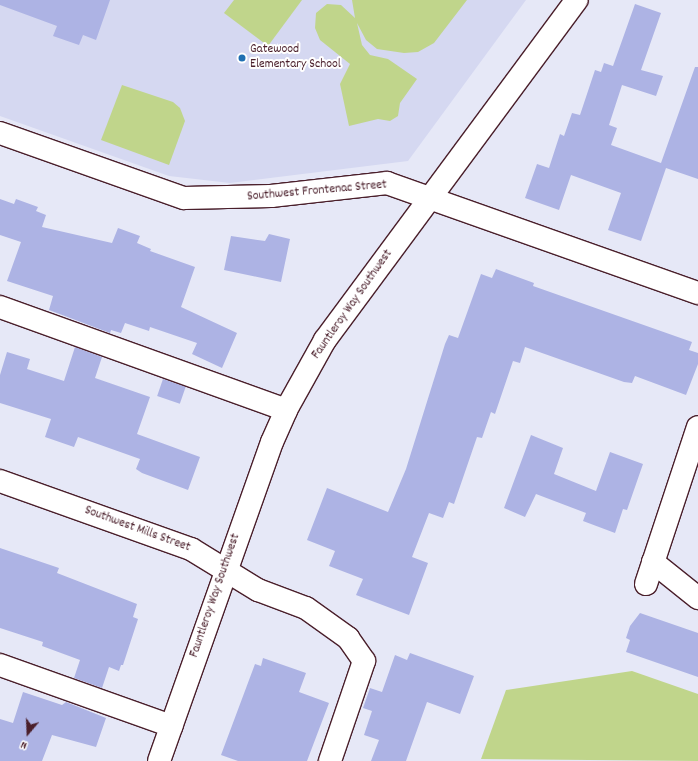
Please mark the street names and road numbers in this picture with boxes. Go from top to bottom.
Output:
street label: Southwest Frontenac Street [247,178,387,206]
street label: Fauntleroy Way Southwest [309,247,397,363]
street label: Southwest Mills Street [82,504,192,556]
street label: Fauntleroy Way Southwest [187,532,245,660]

